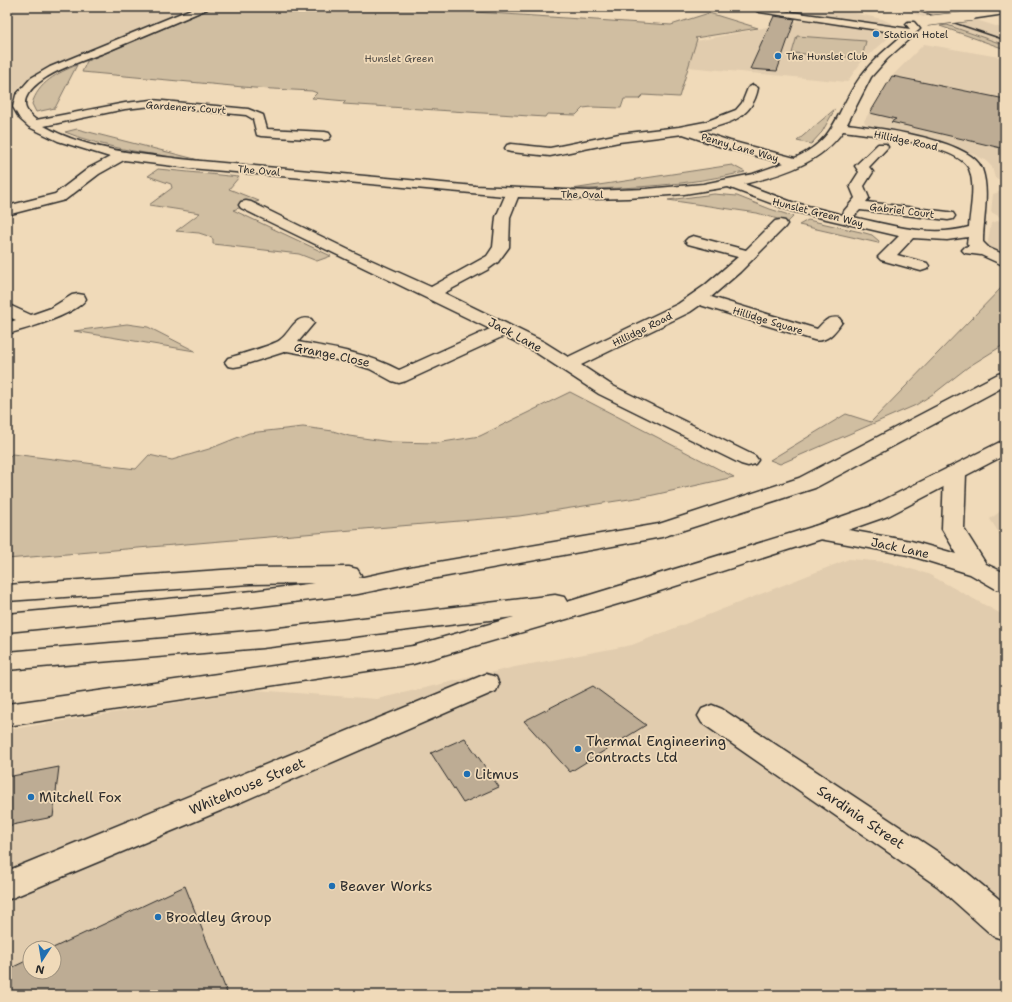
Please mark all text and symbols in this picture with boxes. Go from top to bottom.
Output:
place label: Station Hotel [884,28,948,41]
marker: Station Hotel [871,29,881,39]
place label: The Hunslet Club [786,50,868,63]
marker: The Hunslet Club [773,51,783,61]
park label: Hunslet Green [364,52,434,65]
street label: Gardeners Court [145,98,227,117]
street label: Hillidge Road [873,127,940,154]
street label: Penny Lane Way [700,130,780,165]
street label: The Oval [237,162,281,179]
street label: The Oval [561,188,603,201]
street label: Hunslet Green Way [771,195,865,230]
street label: Gabriel Court [869,200,935,221]
street label: Hillidge Square [731,304,805,337]
street label: Hillidge Road [610,309,675,350]
street label: Jack Lane [485,314,545,356]
street label: Grange Close [293,339,372,371]
street label: Jack Lane [869,534,931,562]
place label: Thermal Engineering Contracts Ltd [586,732,726,766]
marker: Thermal Engineering Contracts Ltd [573,744,583,754]
street label: Whitehouse Street [186,753,308,819]
place label: Litmus [475,765,519,783]
marker: Litmus [462,769,472,779]
street label: Sardinia Street [814,781,908,853]
place label: Mitchell Fox [39,788,121,806]
marker: Mitchell Fox [26,792,36,802]
place label: Beaver Works [340,877,433,895]
marker: Beaver Works [327,881,337,891]
place label: Broadley Group [166,908,272,926]
marker: Broadley Group [153,912,163,922]
north arrow [22,940,62,980]
text: N [34,961,46,978]

